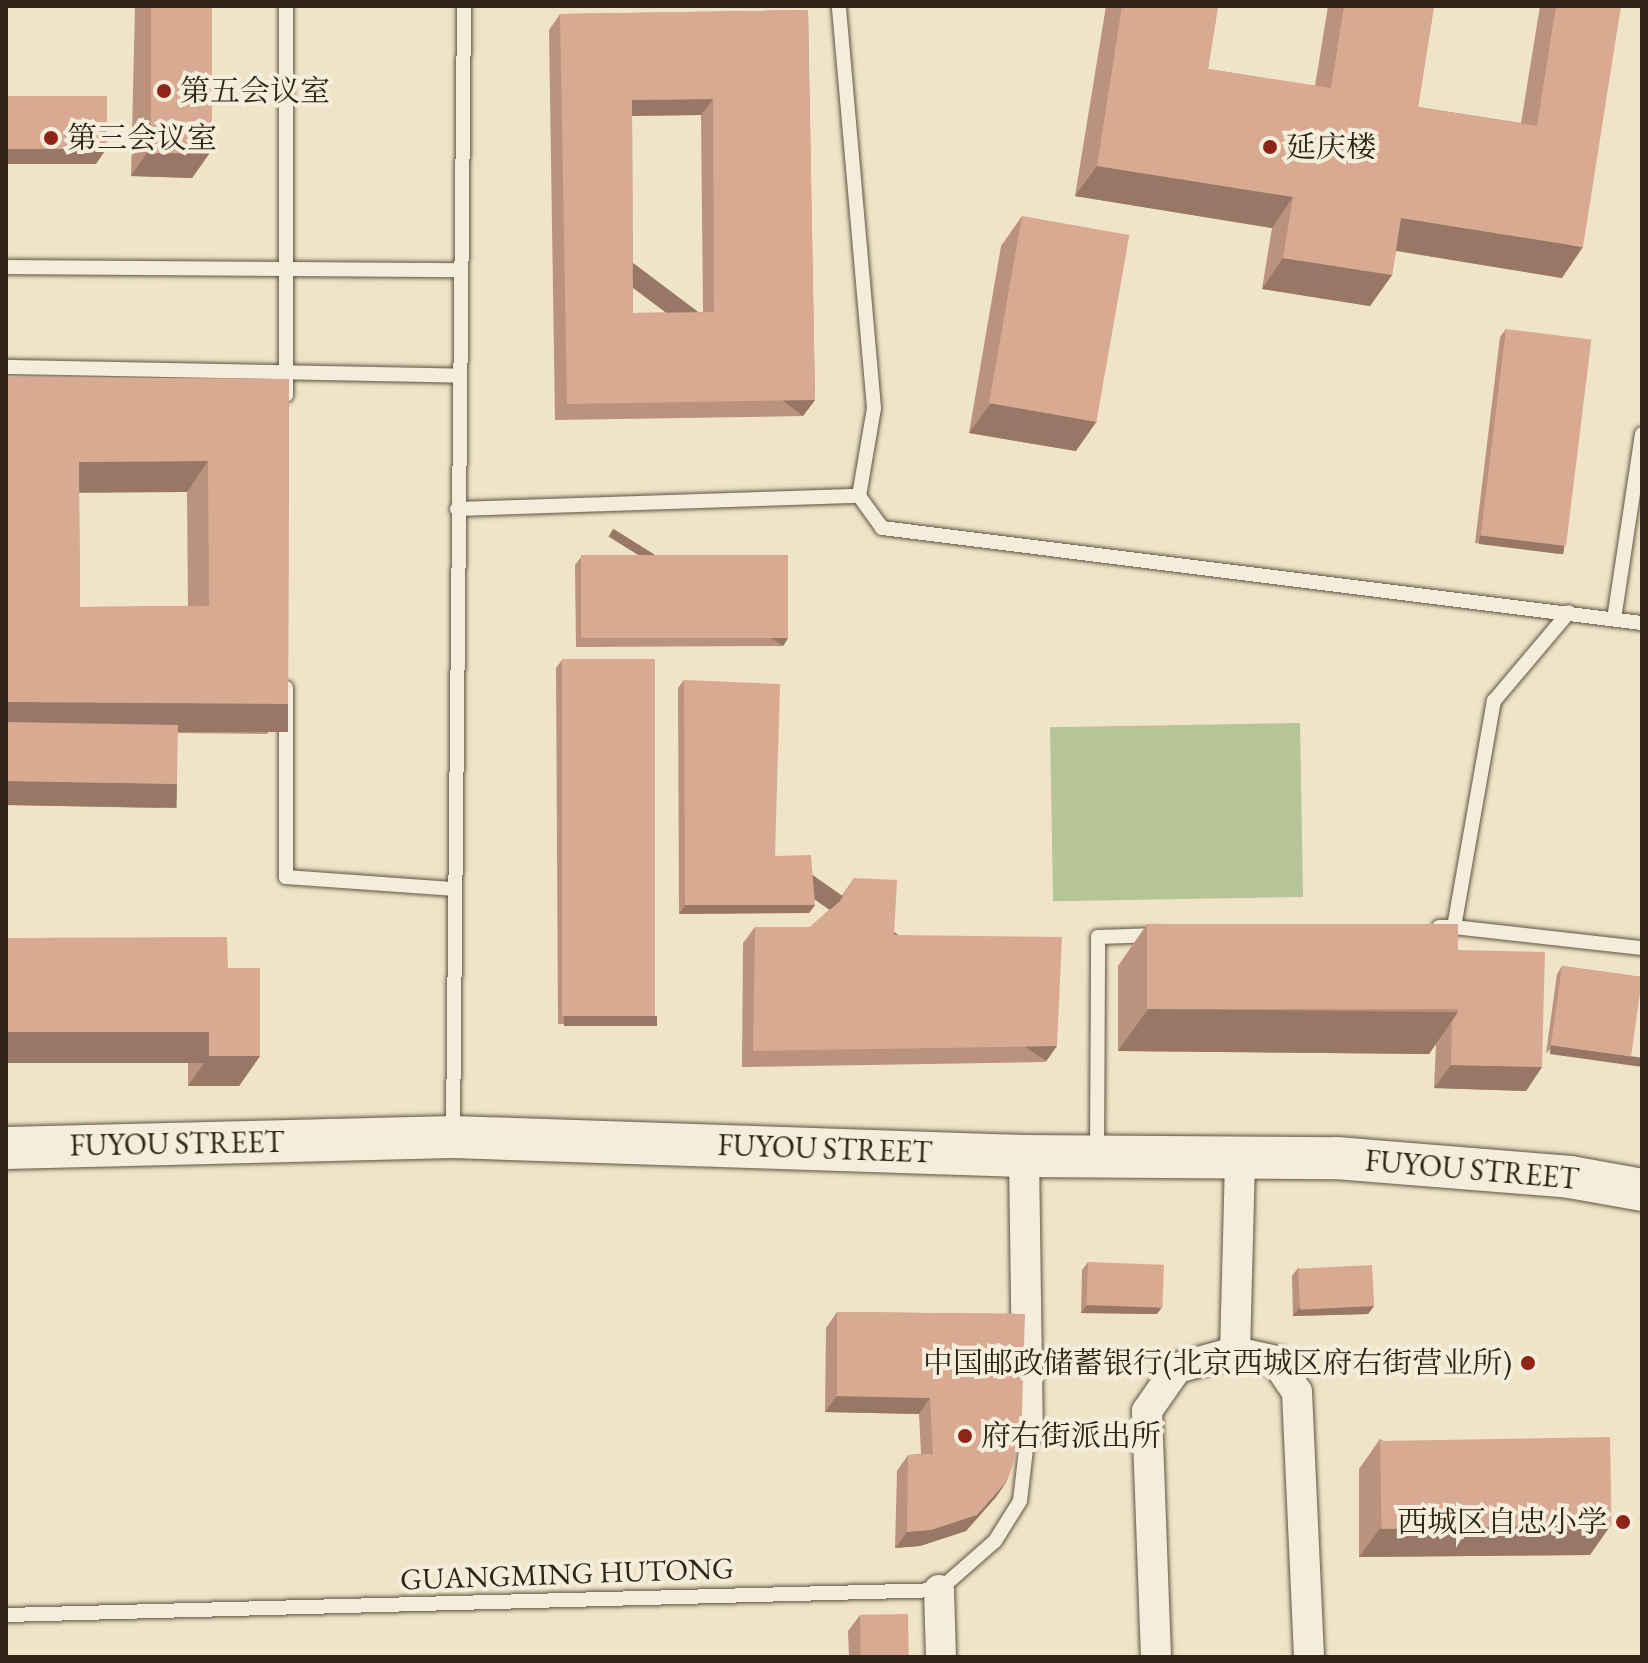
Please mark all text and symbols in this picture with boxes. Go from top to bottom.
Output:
place label: 第五会议室 [180,73,330,109]
marker: 第五会议室 [155,82,173,100]
place label: 第三会议室 [67,120,217,156]
marker: 第三会议室 [42,129,60,147]
place label: 延庆楼 [1286,129,1376,165]
marker: 延庆楼 [1261,138,1279,156]
street label: FUYOU STREET [69,1124,285,1164]
street label: FUYOU STREET [717,1127,933,1171]
street label: FUYOU STREET [1364,1143,1580,1197]
place label: 中国邮政储蓄银行(北京西城区府右街营业所) [923,1345,1512,1381]
marker: 中国邮政储蓄银行(北京西城区府右街营业所) [1519,1354,1537,1372]
place label: 府右街派出所 [981,1418,1161,1454]
marker: 府右街派出所 [956,1427,974,1445]
place label: 西城区自忠小学 [1397,1504,1607,1540]
marker: 西城区自忠小学 [1614,1513,1632,1531]
street label: GUANGMING HUTONG [400,1550,734,1598]

